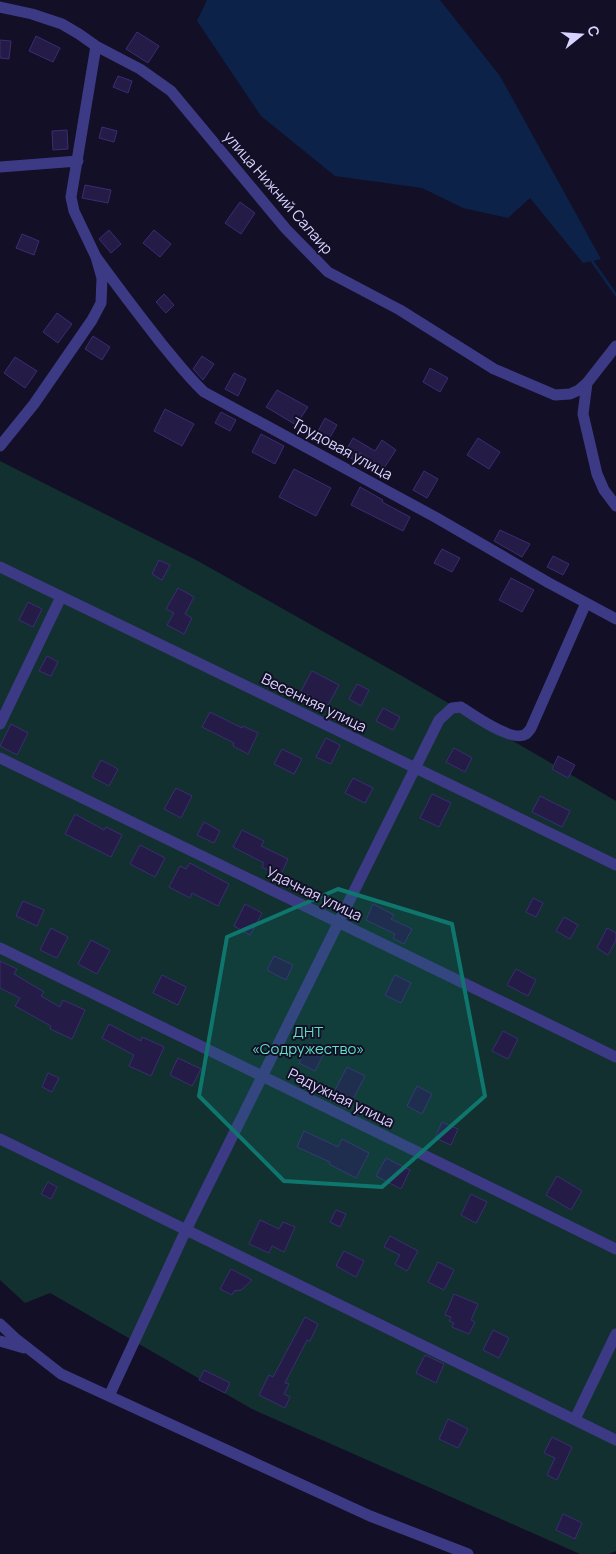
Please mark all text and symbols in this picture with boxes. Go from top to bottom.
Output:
north arrow [556,10,606,60]
text: С [583,23,605,39]
street label: улица Нижний Салаир [219,127,338,259]
street label: Трудовая улица [288,412,396,485]
street label: Весенняя улица [258,668,370,737]
street label: Удачная улица [263,861,366,926]
park label: ДНТ «Содружество» [252,1021,364,1059]
street label: Радужная улица [285,1063,398,1132]

